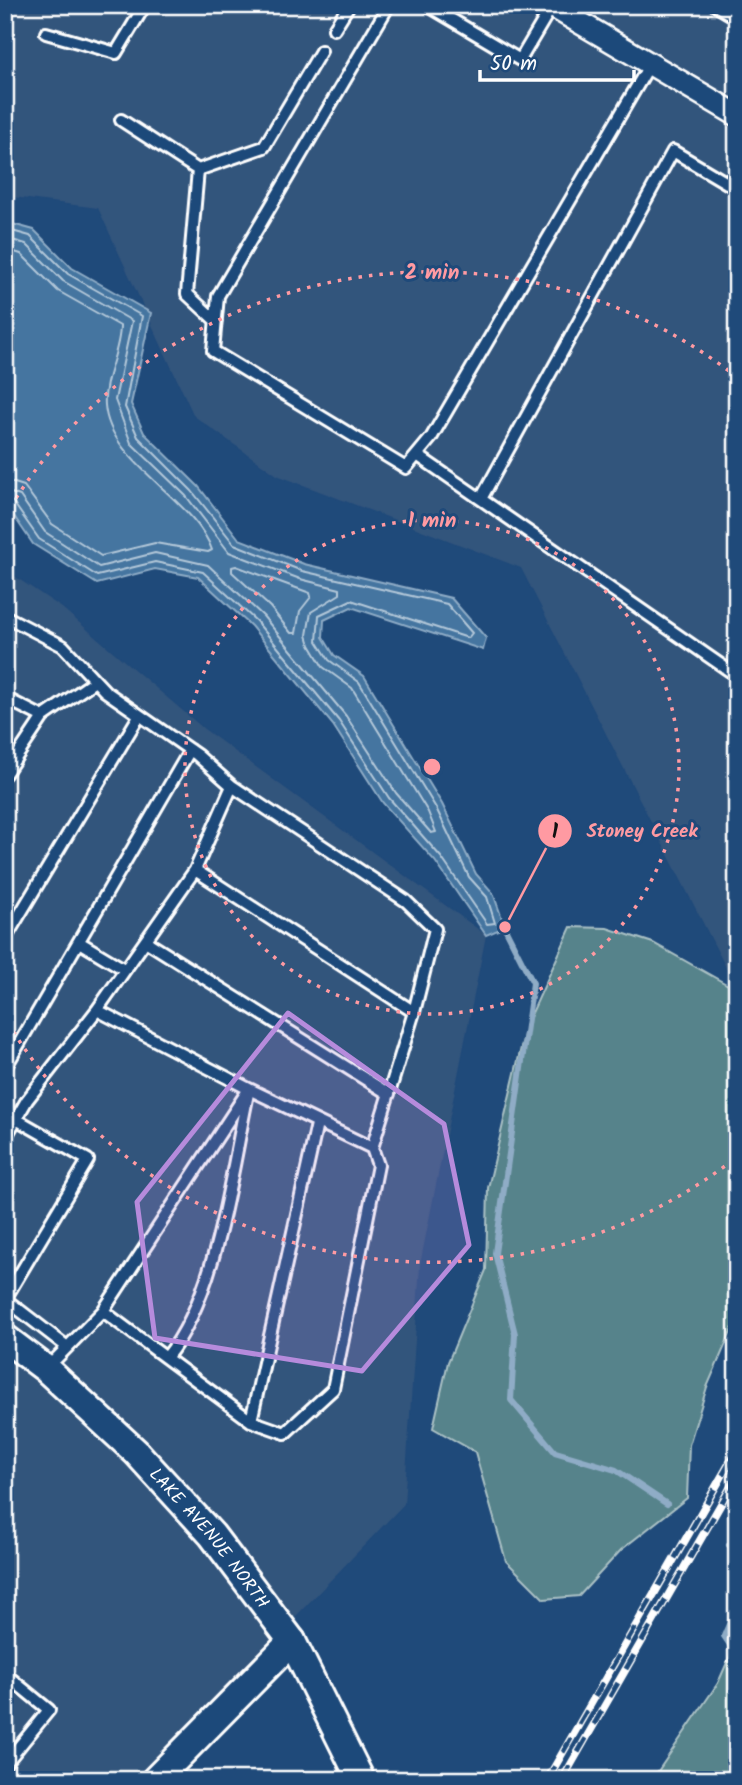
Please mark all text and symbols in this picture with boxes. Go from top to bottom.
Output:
scale bar [480,38,634,82]
text: 50 m [490,48,537,81]
text: 2 min [405,257,459,290]
text: 1 min [408,505,456,538]
centre of rings [420,755,444,779]
callout: Stoney Creek [537,811,712,851]
text: 1 [552,816,559,849]
text: Stoney Creek [586,817,698,847]
street label: LAKE AVENUE NORTH [141,1462,276,1616]

